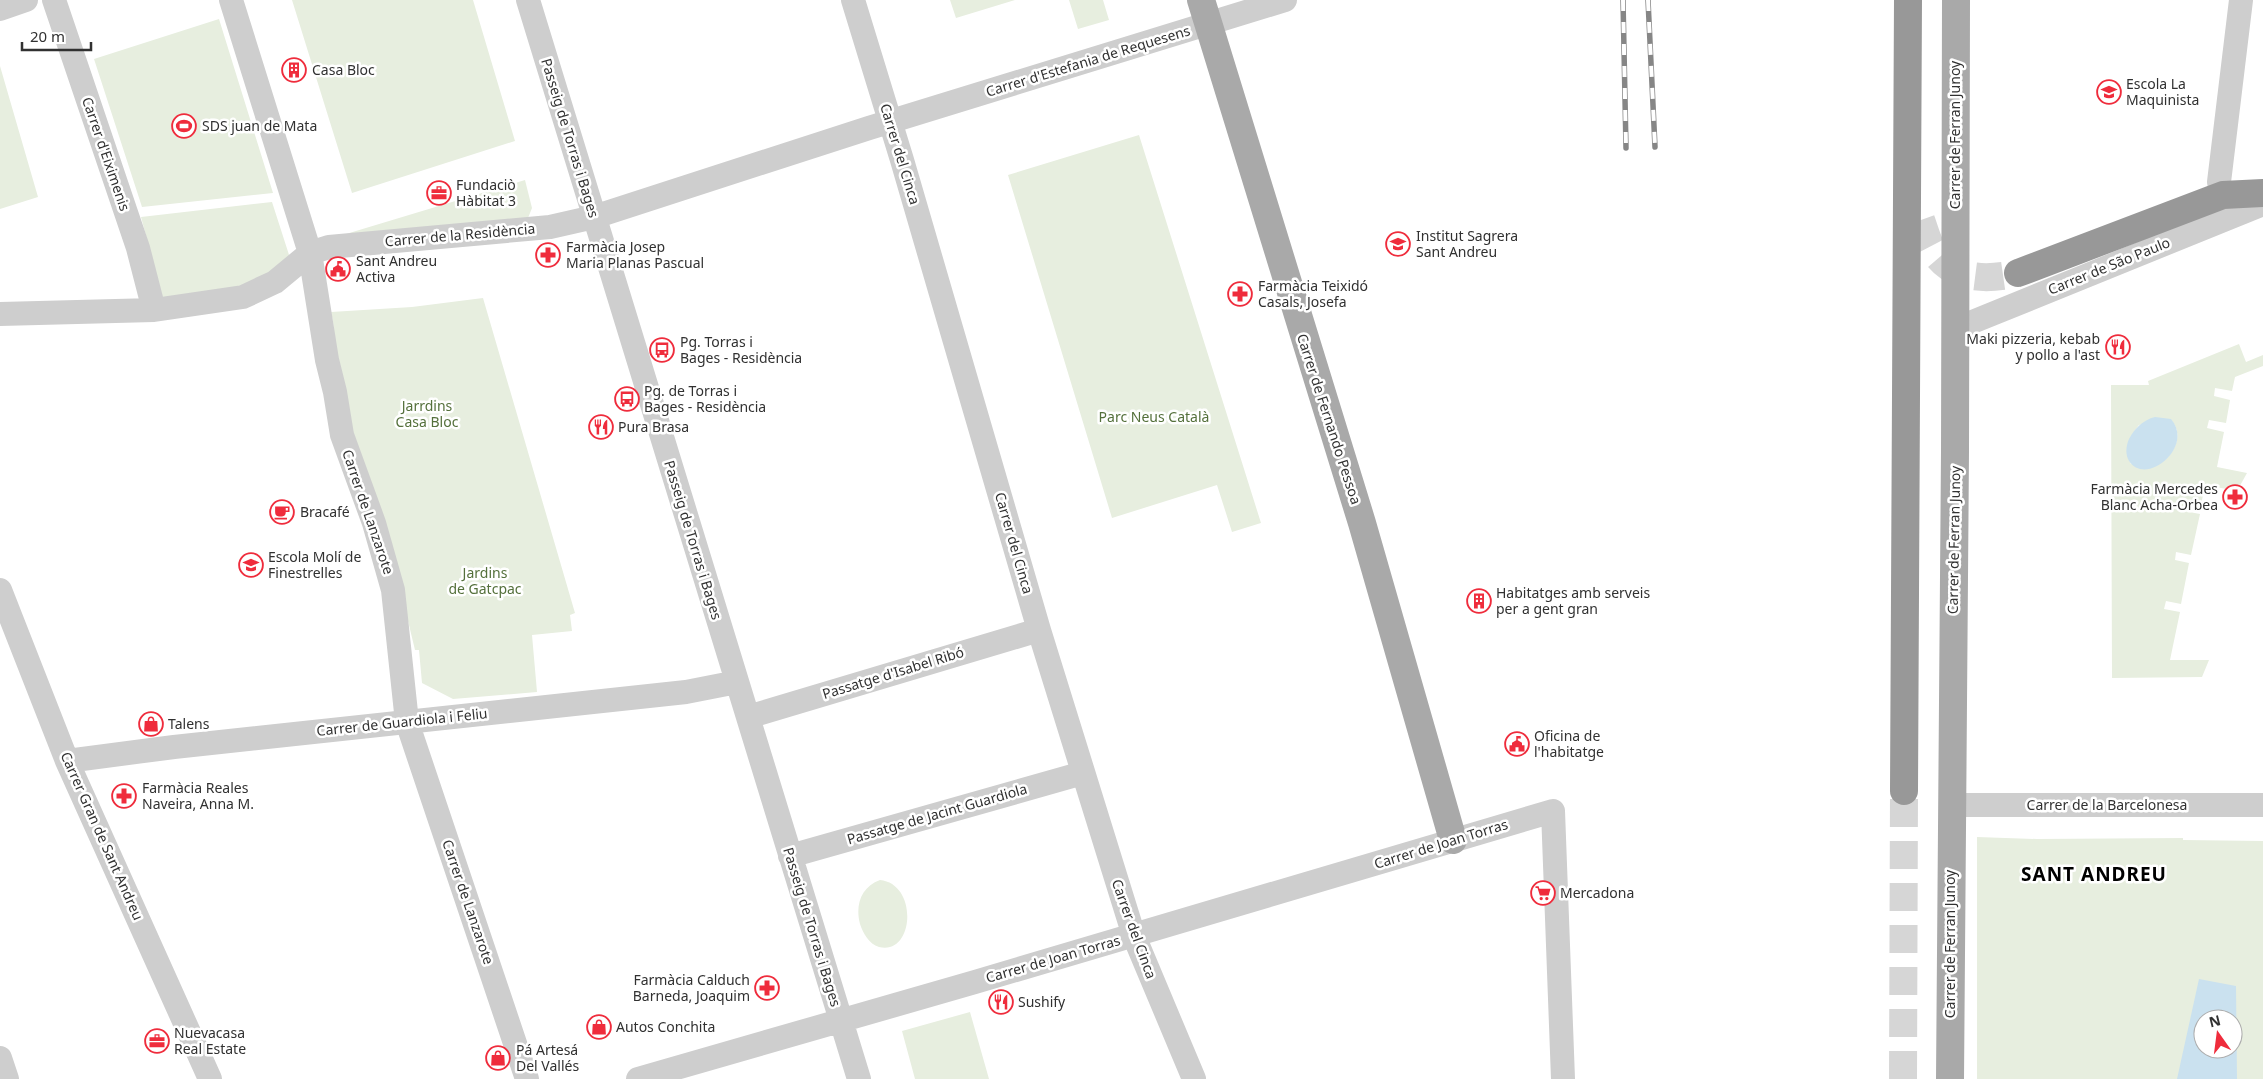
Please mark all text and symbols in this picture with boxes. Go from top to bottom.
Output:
scale bar [22,20,91,52]
street label: Carrer d'Estefania de Requesens [983,20,1193,101]
text: 20 m [30,26,65,46]
street label: Passeig de Torras i Bages [537,56,604,220]
building icon: Casa Bloc [281,57,307,83]
place label: Casa Bloc [312,60,375,79]
street label: Carrer de Ferran Junoy [1945,60,1964,209]
place label: Escola La Maquinista [2126,74,2199,109]
school or university icon: Escola La Maquinista [2096,79,2122,105]
street label: Carrer d'Eiximenis [78,94,135,214]
street label: Carrer del Cinca [876,101,925,207]
sports icon: SDS juan de Mata [171,113,197,139]
place label: SDS juan de Mata [202,116,317,135]
place label: Fundaciò Hàbitat 3 [456,175,516,210]
office icon: Fundaciò Hàbitat 3 [426,180,452,206]
street label: Carrer de la Residència [384,218,536,251]
place label: Institut Sagrera Sant Andreu [1416,226,1518,261]
school or university icon: Institut Sagrera Sant Andreu [1385,231,1411,257]
street label: Carrer de São Paulo [2045,232,2173,299]
place label: Farmàcia Josep Maria Planas Pascual [566,237,704,272]
pharmacy icon: Farmàcia Josep Maria Planas Pascual [535,242,561,268]
place label: Sant Andreu Activa [356,251,437,286]
public building icon: Sant Andreu Activa [325,256,351,282]
place label: Farmàcia Teixidó Casals, Josefa [1258,276,1368,311]
pharmacy icon: Farmàcia Teixidó Casals, Josefa [1227,281,1253,307]
place label: Maki pizzeria, kebab y pollo a l'ast [1966,329,2100,364]
street label: Carrer de Fernando Pessoa [1293,331,1366,507]
place label: Pg. Torras i Bages - Residència [680,332,802,367]
restaurant icon: Maki pizzeria, kebab y pollo a l'ast [2105,334,2131,360]
bus stop icon: Pg. Torras i Bages - Residència [649,337,675,363]
place label: Pg. de Torras i Bages - Residència [644,381,766,416]
bus stop icon: Pg. de Torras i Bages - Residència [614,386,640,412]
park label: Jarrdins Casa Bloc [396,396,459,431]
park label: Parc Neus Català [1099,407,1209,426]
restaurant icon: Pura Brasa [588,414,614,440]
place label: Pura Brasa [618,417,689,436]
street label: Carrer de Lanzarote [338,447,399,577]
street label: Passeig de Torras i Bages [660,458,727,622]
street label: Carrer de Ferran Junoy [1943,465,1964,614]
place label: Farmàcia Mercedes Blanc Acha-Orbea [2090,479,2218,514]
pharmacy icon: Farmàcia Mercedes Blanc Acha-Orbea [2222,484,2248,510]
street label: Carrer del Cinca [991,490,1038,596]
cafe icon: Bracafé [269,499,295,525]
place label: Bracafé [300,502,350,521]
place label: Escola Molí de Finestrelles [268,547,361,582]
school or university icon: Escola Molí de Finestrelles [238,552,264,578]
park label: Jardins de Gatcpac [448,563,522,598]
place label: Habitatges amb serveis per a gent gran [1496,583,1650,618]
building icon: Habitatges amb serveis per a gent gran [1466,588,1492,614]
street label: Passatge d'Isabel Ribó [820,642,966,703]
street label: Carrer de Guardiola i Feliu [316,703,488,740]
shop icon: Talens [138,711,164,737]
place label: Talens [168,714,210,733]
place label: Oficina de l'habitatge [1534,726,1604,761]
public building icon: Oficina de l'habitatge [1504,731,1530,757]
street label: Carrer Gran de Sant Andreu [57,749,148,923]
place label: Farmàcia Reales Naveira, Anna M. [142,778,254,813]
street label: Passatge de Jacint Guardiola [845,779,1029,848]
pharmacy icon: Farmàcia Reales Naveira, Anna M. [111,783,137,809]
street label: Carrer de la Barcelonesa [2027,795,2187,814]
street label: Carrer de Joan Torras [1372,814,1510,873]
street label: Carrer de Lanzarote [438,837,499,967]
street label: Passeig de Torras i Bages [779,845,846,1009]
district label: SANT ANDREU [2021,861,2167,887]
street label: Carrer de Ferran Junoy [1940,869,1959,1018]
street label: Carrer del Cinca [1108,876,1161,981]
supermarket icon: Mercadona [1530,880,1556,906]
place label: Mercadona [1560,883,1634,902]
street label: Carrer de Joan Torras [983,930,1123,987]
place label: Farmàcia Calduch Barneda, Joaquim [633,970,750,1005]
pharmacy icon: Farmàcia Calduch Barneda, Joaquim [754,975,780,1001]
restaurant icon: Sushify [988,989,1014,1015]
place label: Sushify [1018,992,1066,1011]
north arrow [2193,1009,2243,1059]
text: N [2207,1010,2223,1031]
shop icon: Autos Conchita [586,1014,612,1040]
place label: Autos Conchita [616,1017,715,1036]
place label: Nuevacasa Real Estate [174,1023,246,1058]
office icon: Nuevacasa Real Estate [144,1028,170,1054]
place label: Pá Artesá Del Vallés [516,1040,579,1075]
shop icon: Pá Artesá Del Vallés [485,1045,511,1071]

